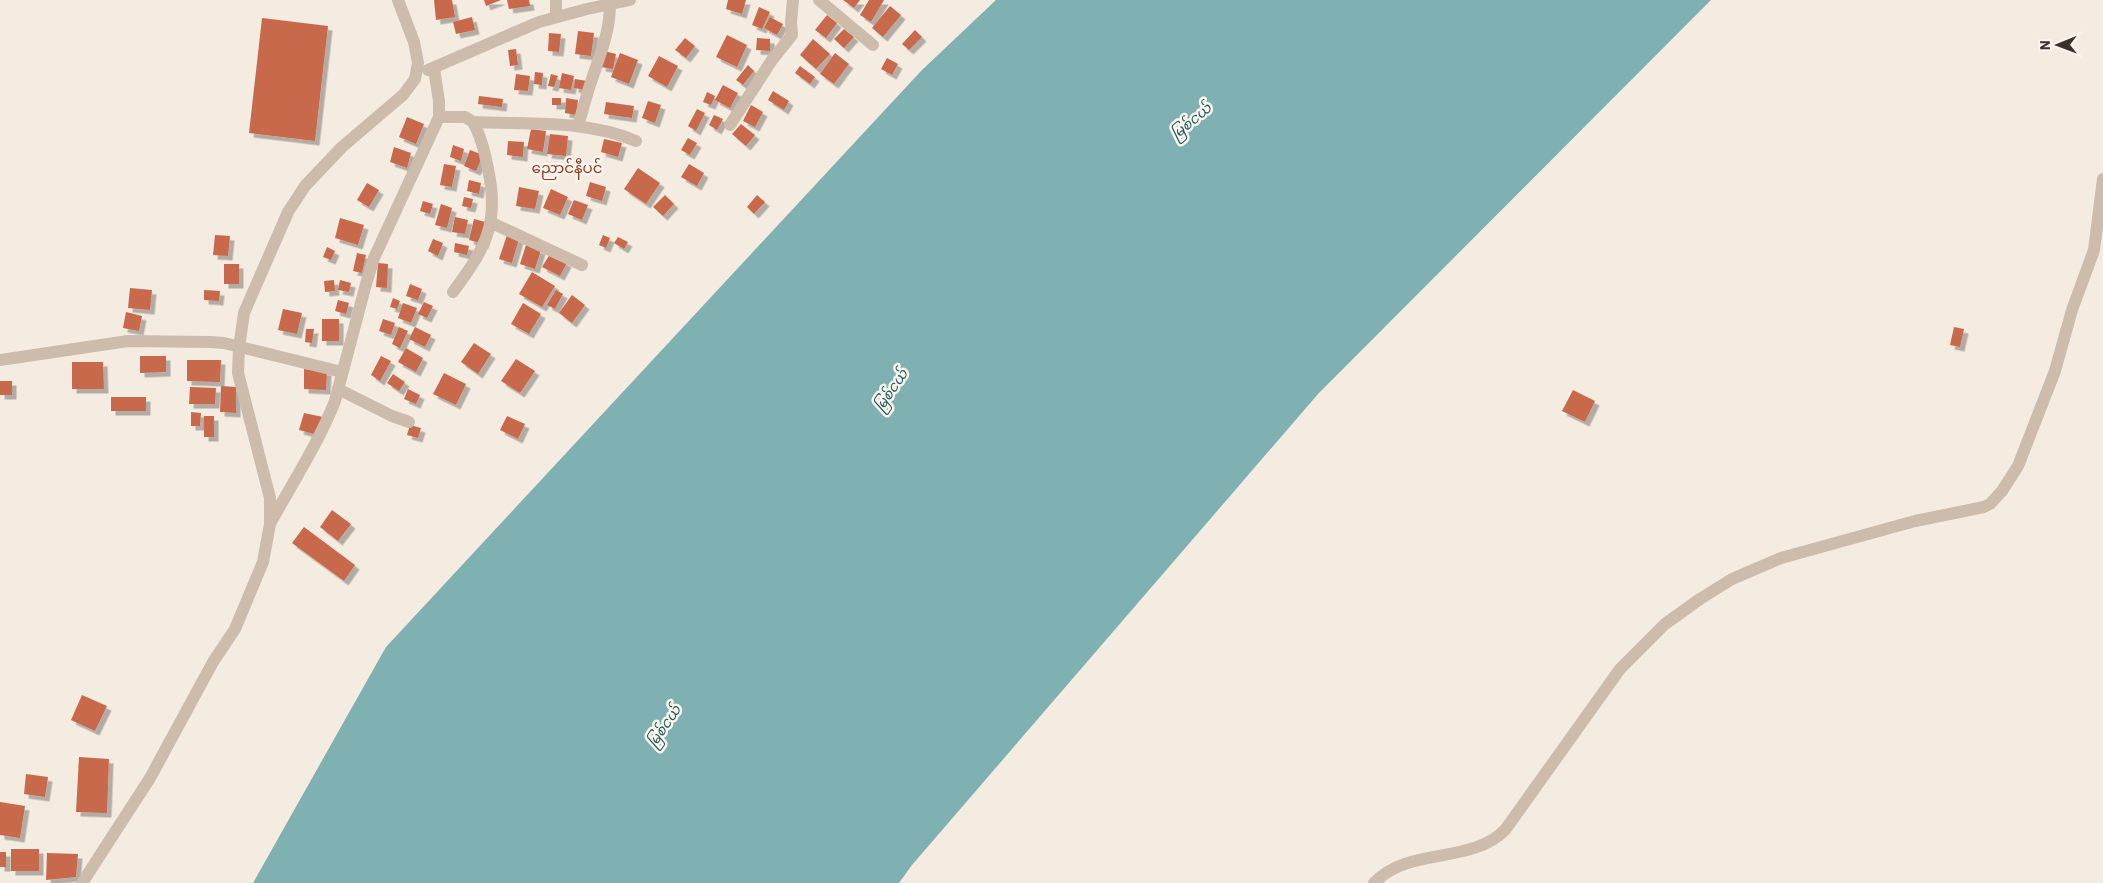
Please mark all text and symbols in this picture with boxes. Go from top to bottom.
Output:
north arrow [2033,20,2083,70]
text: N [2036,40,2054,50]
water label: မြစ်ငယ် [1167,97,1218,145]
district label: ညောင်နီပင် [532,158,602,180]
water label: မြစ်ငယ် [870,363,915,416]
water label: မြစ်ငယ် [643,699,688,752]

